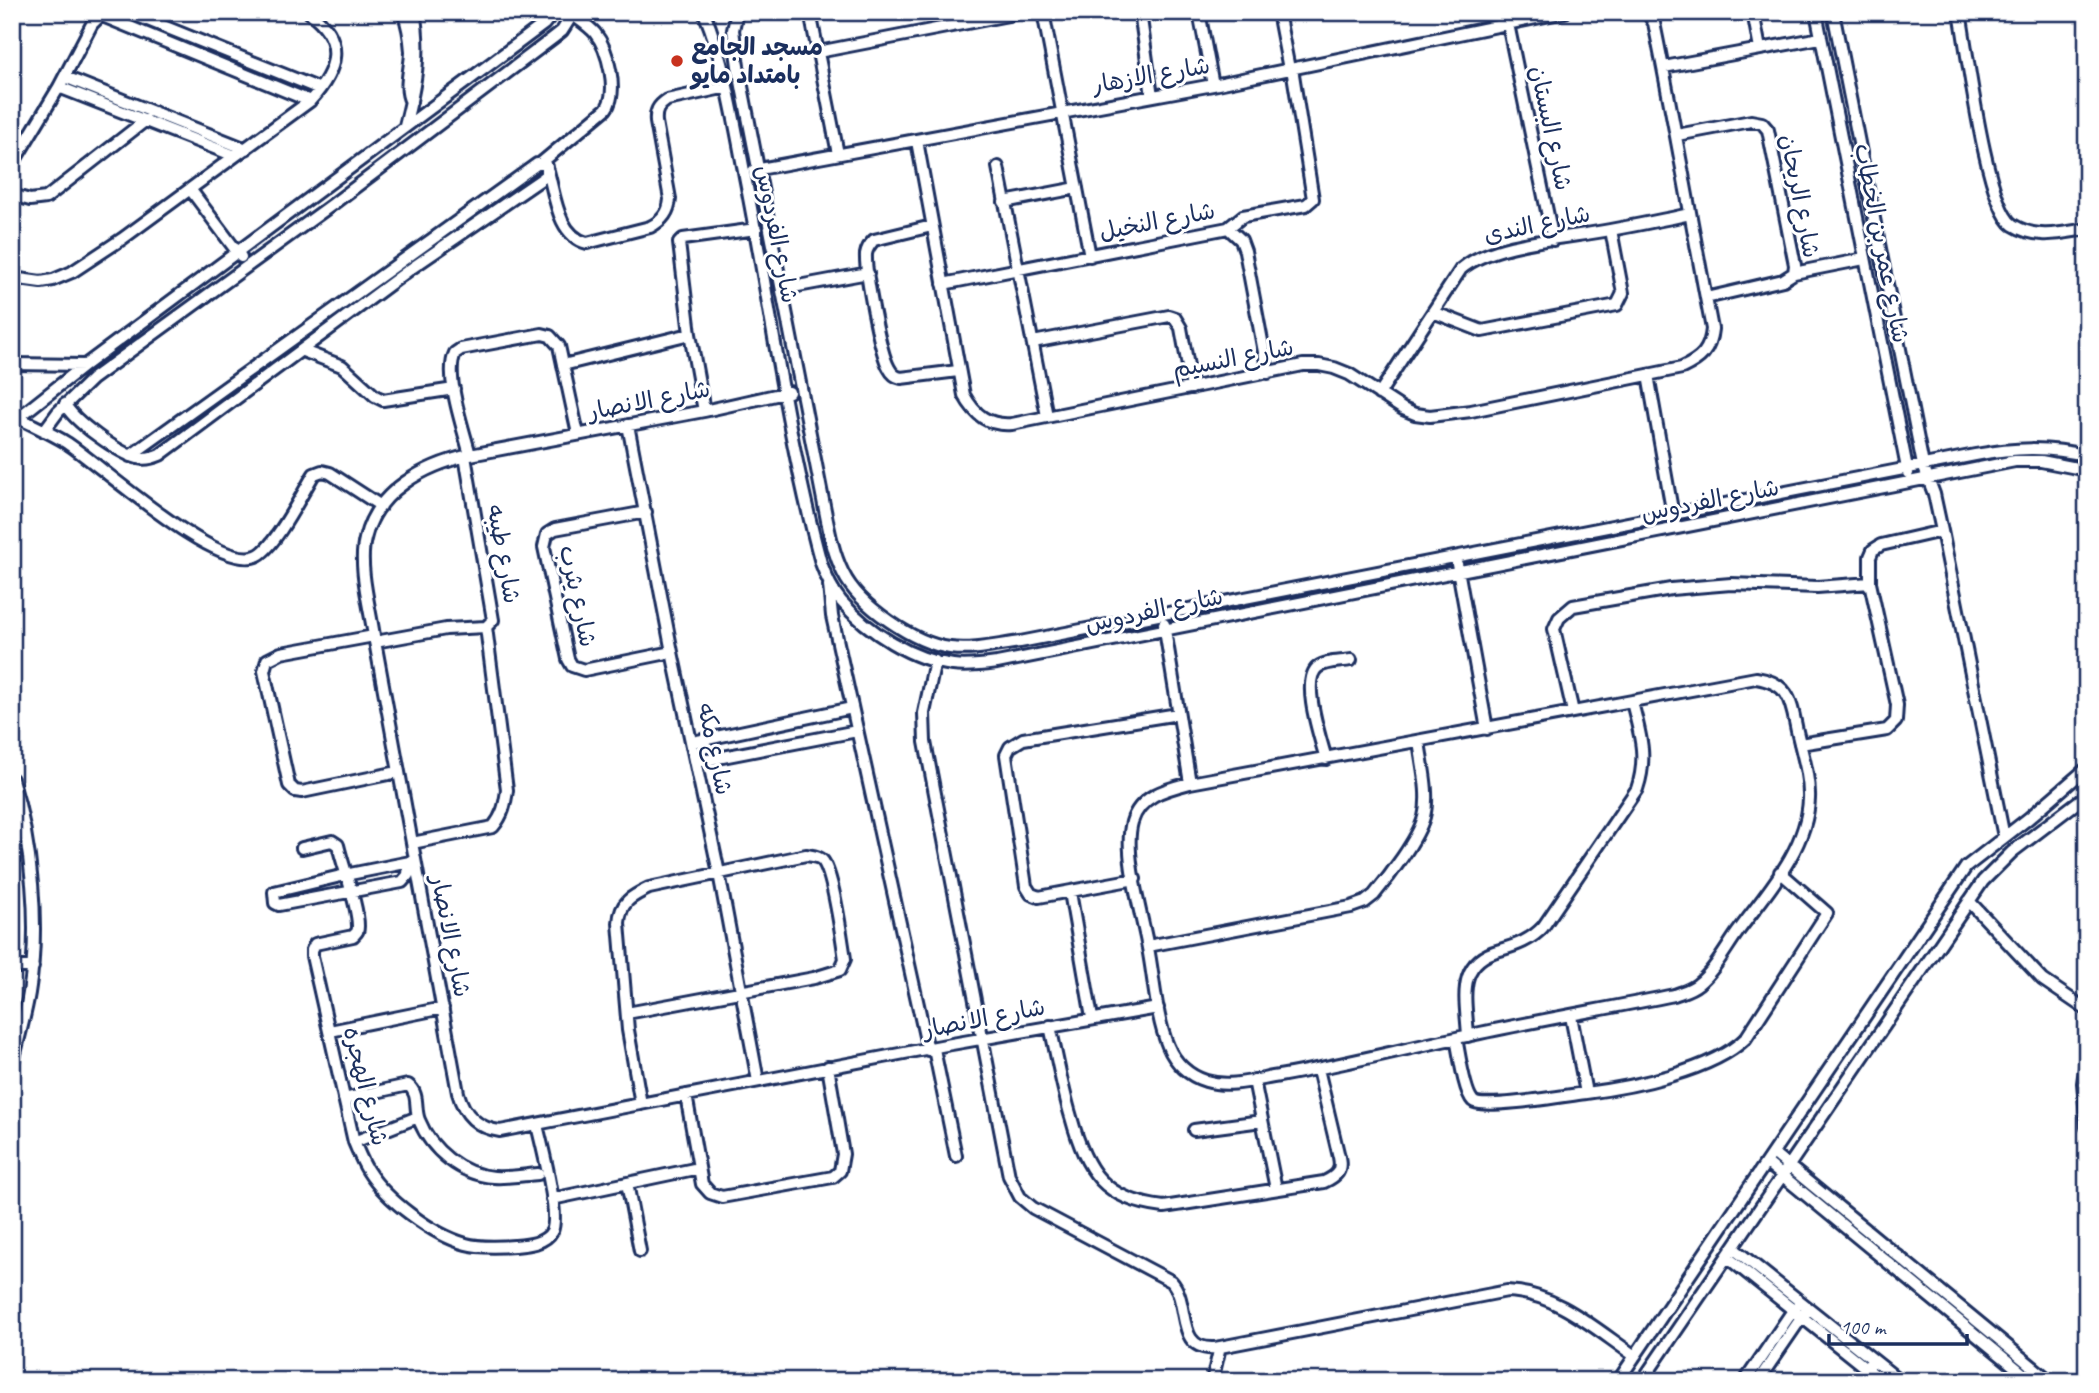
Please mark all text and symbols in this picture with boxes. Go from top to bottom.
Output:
place label: مسجد الجامع بامتداد مايو [689,32,823,90]
street label: شارع الازهار [1089,50,1213,102]
marker: مسجد الجامع بامتداد مايو [669,53,685,69]
street label: شارع البستان [1521,63,1579,194]
street label: شارع الريحان [1771,132,1827,261]
street label: شارع عمر بن الخطاب [1846,141,1916,346]
street label: شارع الفردوس [747,162,805,306]
street label: شارع النخيل [1097,195,1218,249]
street label: شارع الندى [1481,198,1593,252]
street label: شارع النسيم [1170,332,1297,387]
street label: شارع الانصار [584,373,713,429]
street label: شارع الفردوس [1638,472,1782,530]
street label: شارع طيبه [479,502,527,606]
street label: شارع يثرب [551,542,603,650]
street label: شارع الفردوس [1082,581,1226,641]
street label: شارع مكه [689,700,739,798]
street label: شارع الانصار [422,871,478,1000]
street label: شارع الانصار [919,991,1048,1047]
street label: شارع الهجره [335,1023,395,1149]
scale bar [1829,1302,1968,1346]
text: 100 m [1840,1314,1887,1340]

